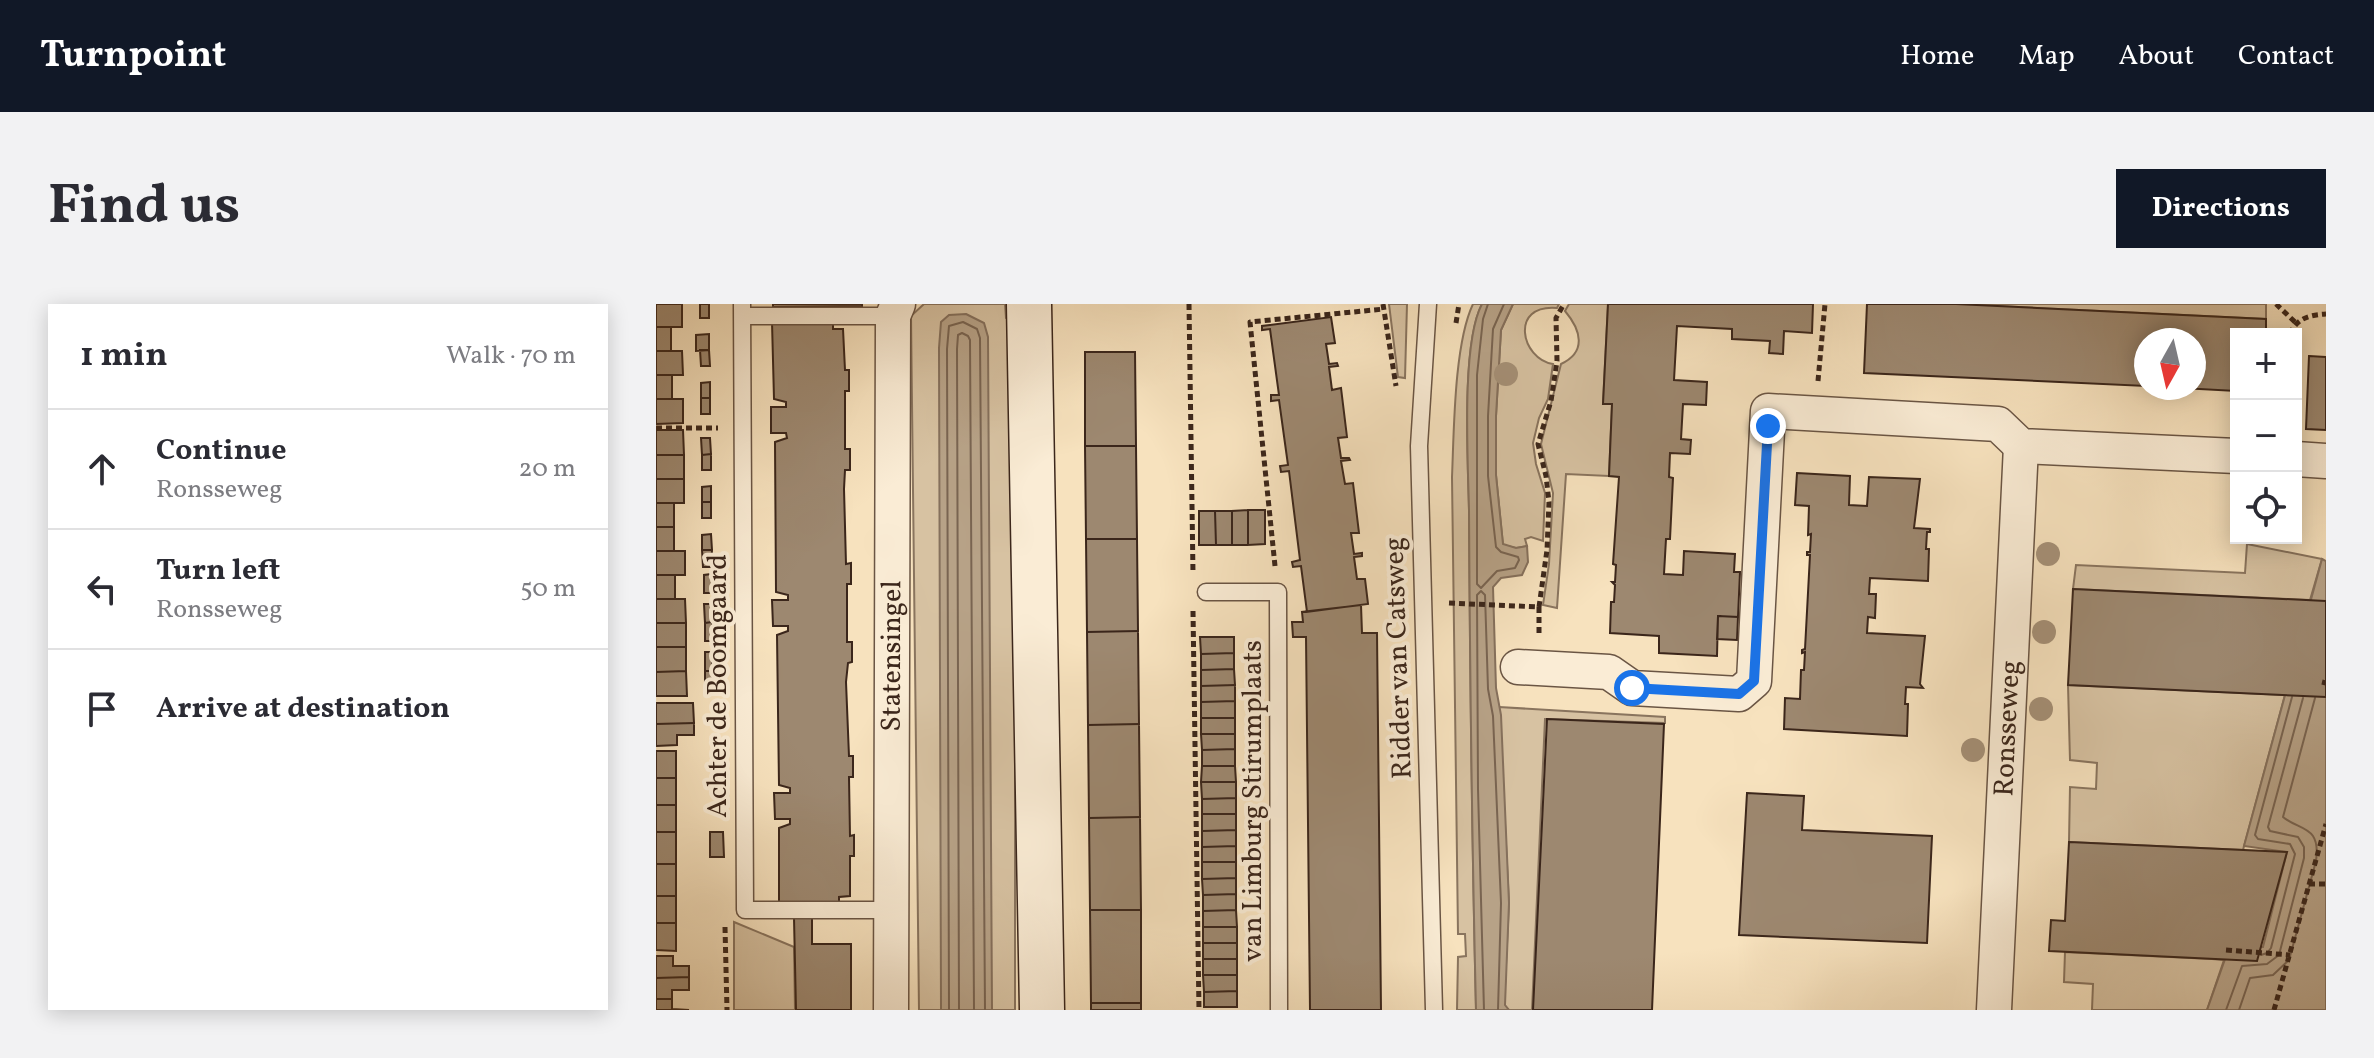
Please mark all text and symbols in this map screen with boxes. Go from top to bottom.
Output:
text: Turnpoint [40,30,226,83]
text: Home [1900,37,1974,76]
text: Map [2018,37,2074,76]
text: About [2118,37,2194,76]
text: Contact [2238,37,2334,76]
text: Find us [48,169,240,247]
button: Directions [2116,169,2326,248]
north arrow [2134,328,2206,400]
map controls [2230,328,2302,544]
button: + [2230,328,2302,400]
text: 1 min [80,333,168,380]
text: Walk · 70 m [446,338,576,374]
button: − [2230,400,2302,472]
route end [1750,408,1786,444]
text: Continue [156,430,287,472]
icon: ahead [80,447,124,491]
text: 20 m [518,451,576,487]
text: Ronsseweg [156,472,282,508]
button: locate [2230,472,2302,544]
street label: Ridder van Catsweg [1375,536,1423,780]
text: Turn left [156,550,280,592]
street label: Achter de Boomgaard [699,554,738,818]
icon: left [80,567,124,611]
text: 50 m [520,571,576,607]
street label: Statensingel [872,580,912,732]
text: Ronsseweg [156,592,282,628]
street label: van Limburg Stirumplaats [1234,640,1273,962]
street label: Ronsseweg [1985,659,2030,797]
route start [1614,670,1650,706]
icon: arrive [80,687,124,731]
text: Arrive at destination [156,688,450,730]

